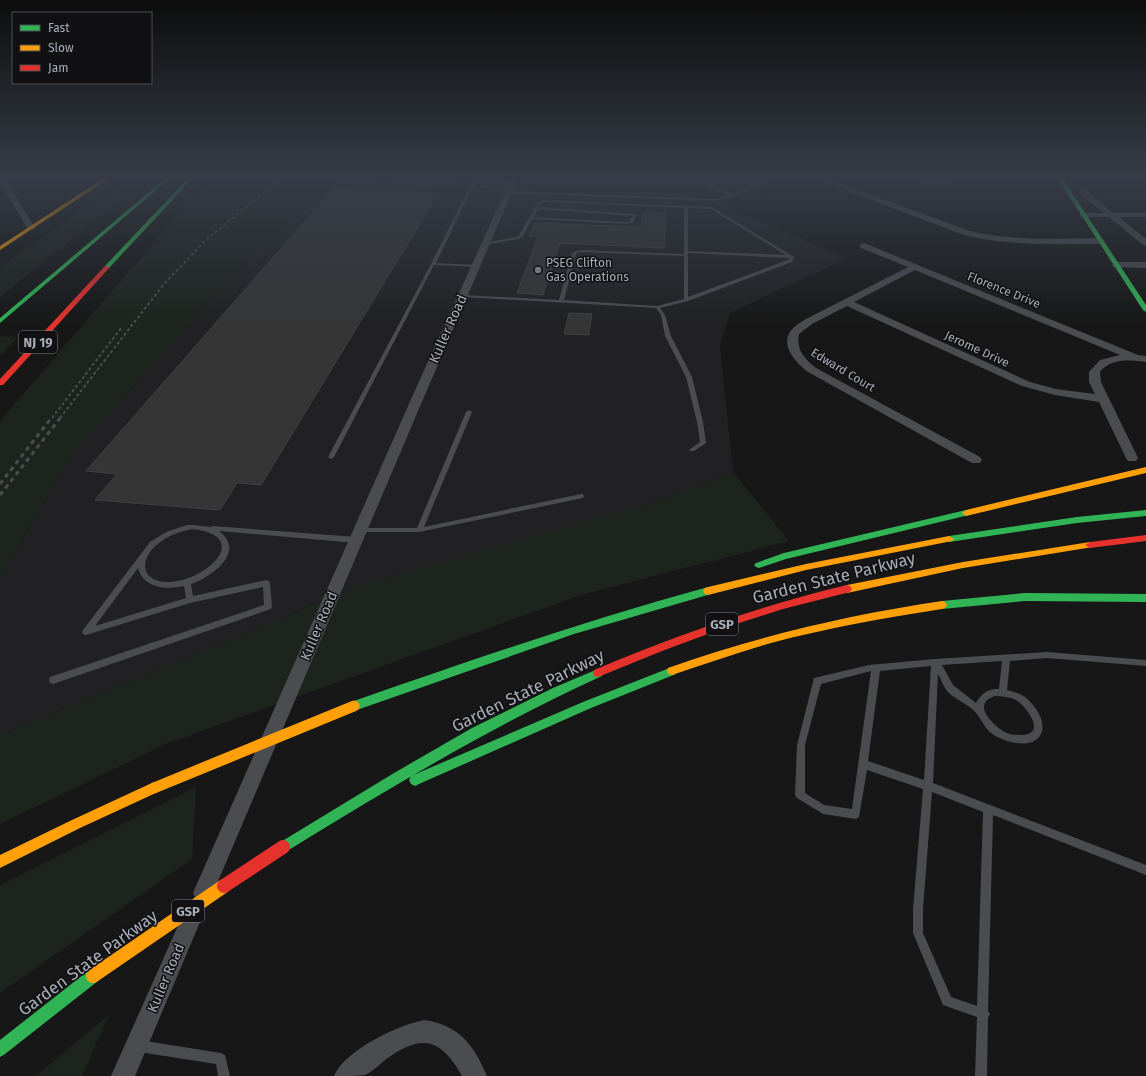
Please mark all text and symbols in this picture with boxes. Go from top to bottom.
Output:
legend [12,12,152,84]
text: Fast [48,21,70,35]
text: Slow [48,41,74,55]
text: Jam [48,61,68,75]
place label: PSEG Clifton Gas Operations [546,256,629,284]
marker: PSEG Clifton Gas Operations [533,265,543,275]
street label: Florence Drive [965,269,1043,311]
street label: Kuller Road [425,292,471,366]
street label: Jerome Drive [942,328,1012,370]
road number: NJ 19 [19,331,57,353]
street label: Edward Court [808,345,878,395]
street label: Garden State Parkway [750,547,918,608]
street label: Kuller Road [297,589,341,663]
road number: GSP [706,613,738,635]
street label: Garden State Parkway [448,645,608,737]
road number: GSP [172,900,204,922]
street label: Garden State Parkway [14,905,162,1021]
street label: Kuller Road [144,941,188,1015]

